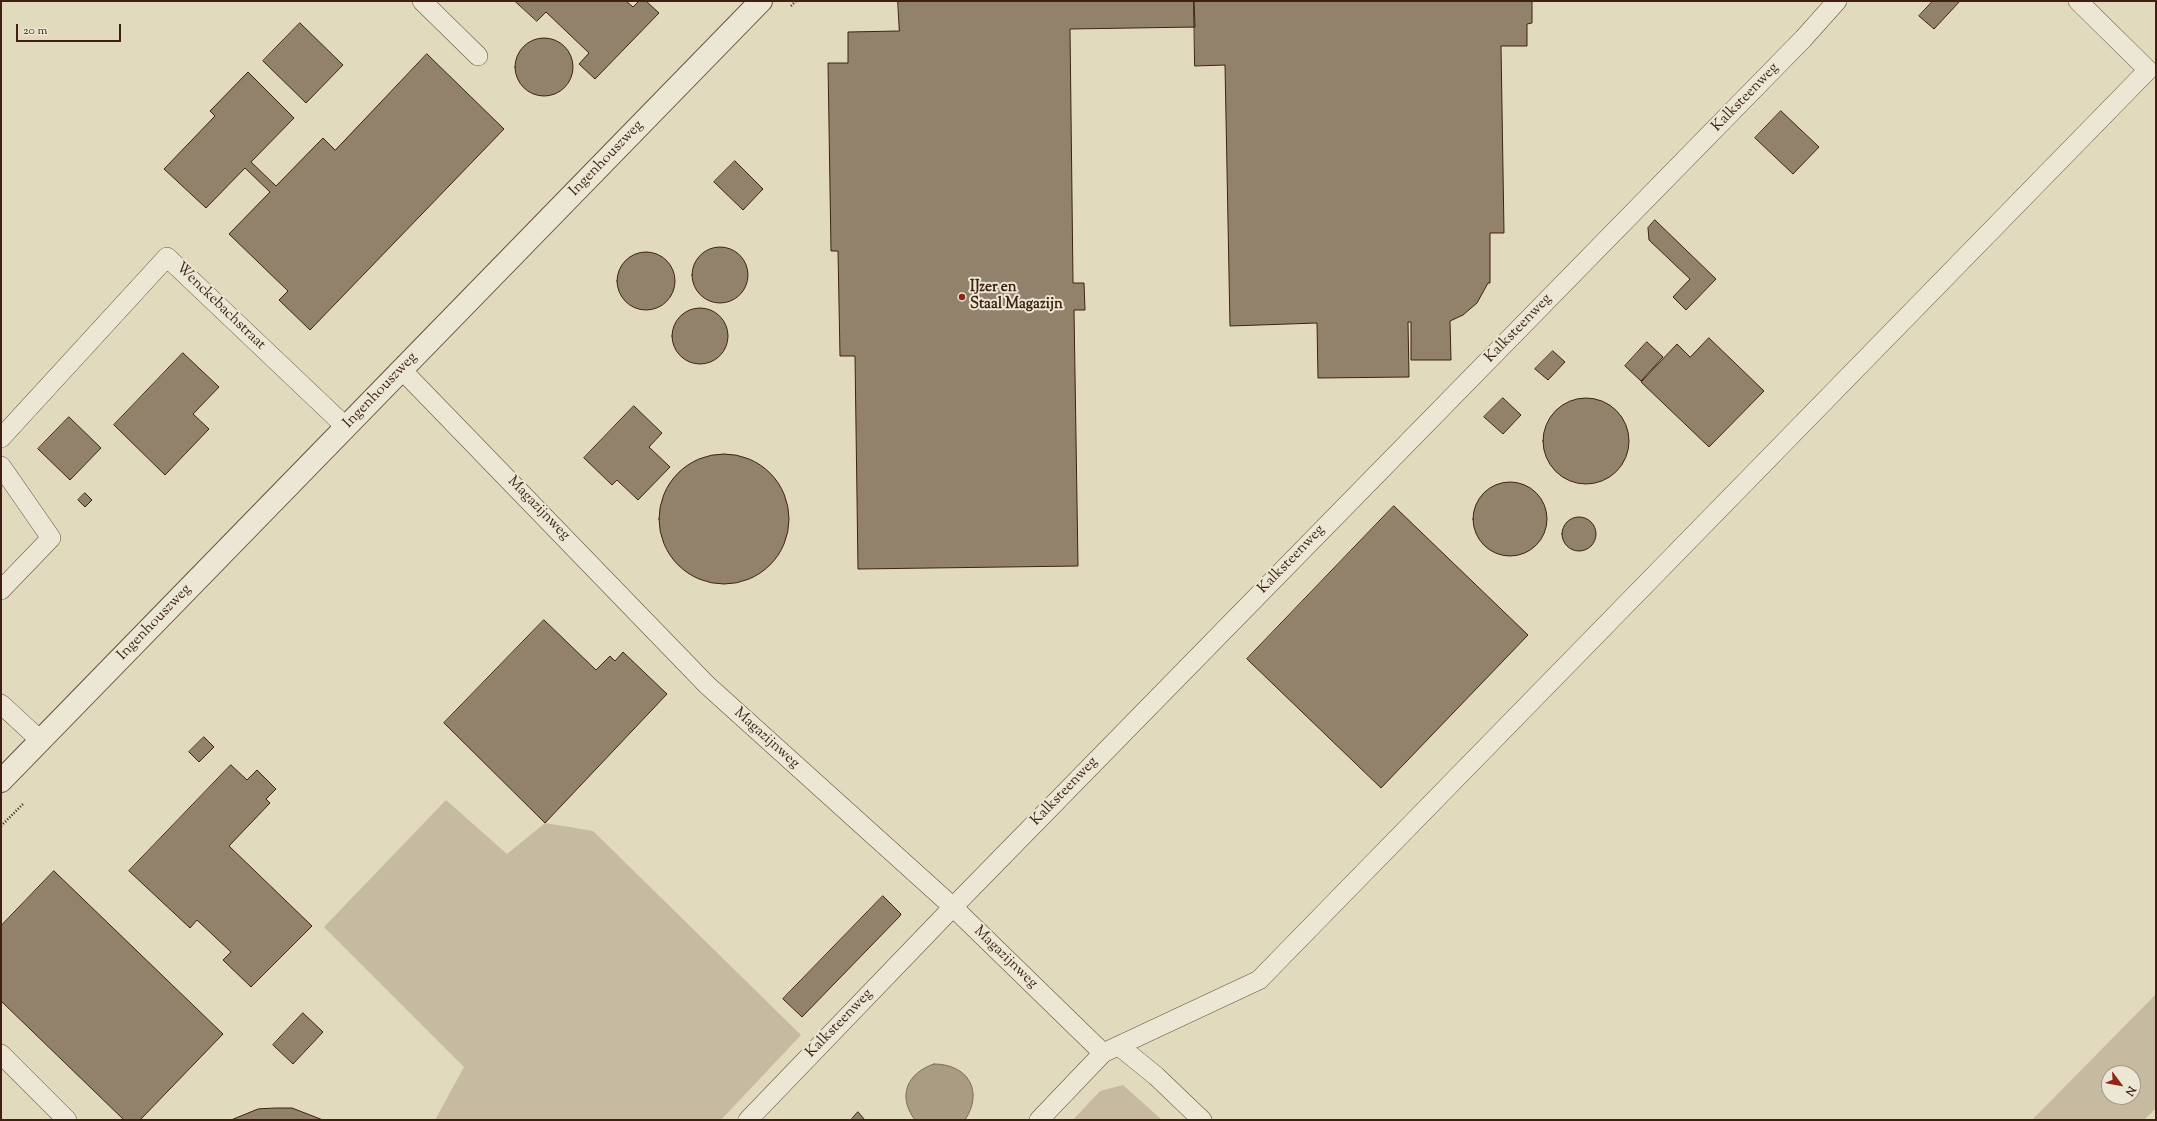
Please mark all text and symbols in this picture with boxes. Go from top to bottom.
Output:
scale bar [18,16,123,42]
text: 20 m [23,22,47,40]
street label: Kalksteenweg [1709,60,1783,136]
street label: Ingenhouszweg [566,117,648,201]
street label: Wenckebachstraat [171,259,269,355]
place label: IJzer en Staal Magazijn [970,279,1063,314]
street label: Kalksteenweg [1482,291,1556,367]
marker: IJzer en Staal Magazijn [957,292,967,302]
street label: Ingenhouszweg [340,349,422,433]
street label: Magazijnweg [503,473,573,545]
street label: Kalksteenweg [1255,522,1329,598]
street label: Ingenhouszweg [114,581,196,665]
street label: Magazijnweg [729,705,803,773]
street label: Kalksteenweg [1028,754,1102,830]
street label: Magazijnweg [969,923,1041,993]
street label: Kalksteenweg [803,986,877,1062]
north arrow [2101,1065,2141,1105]
text: N [2121,1083,2139,1099]

